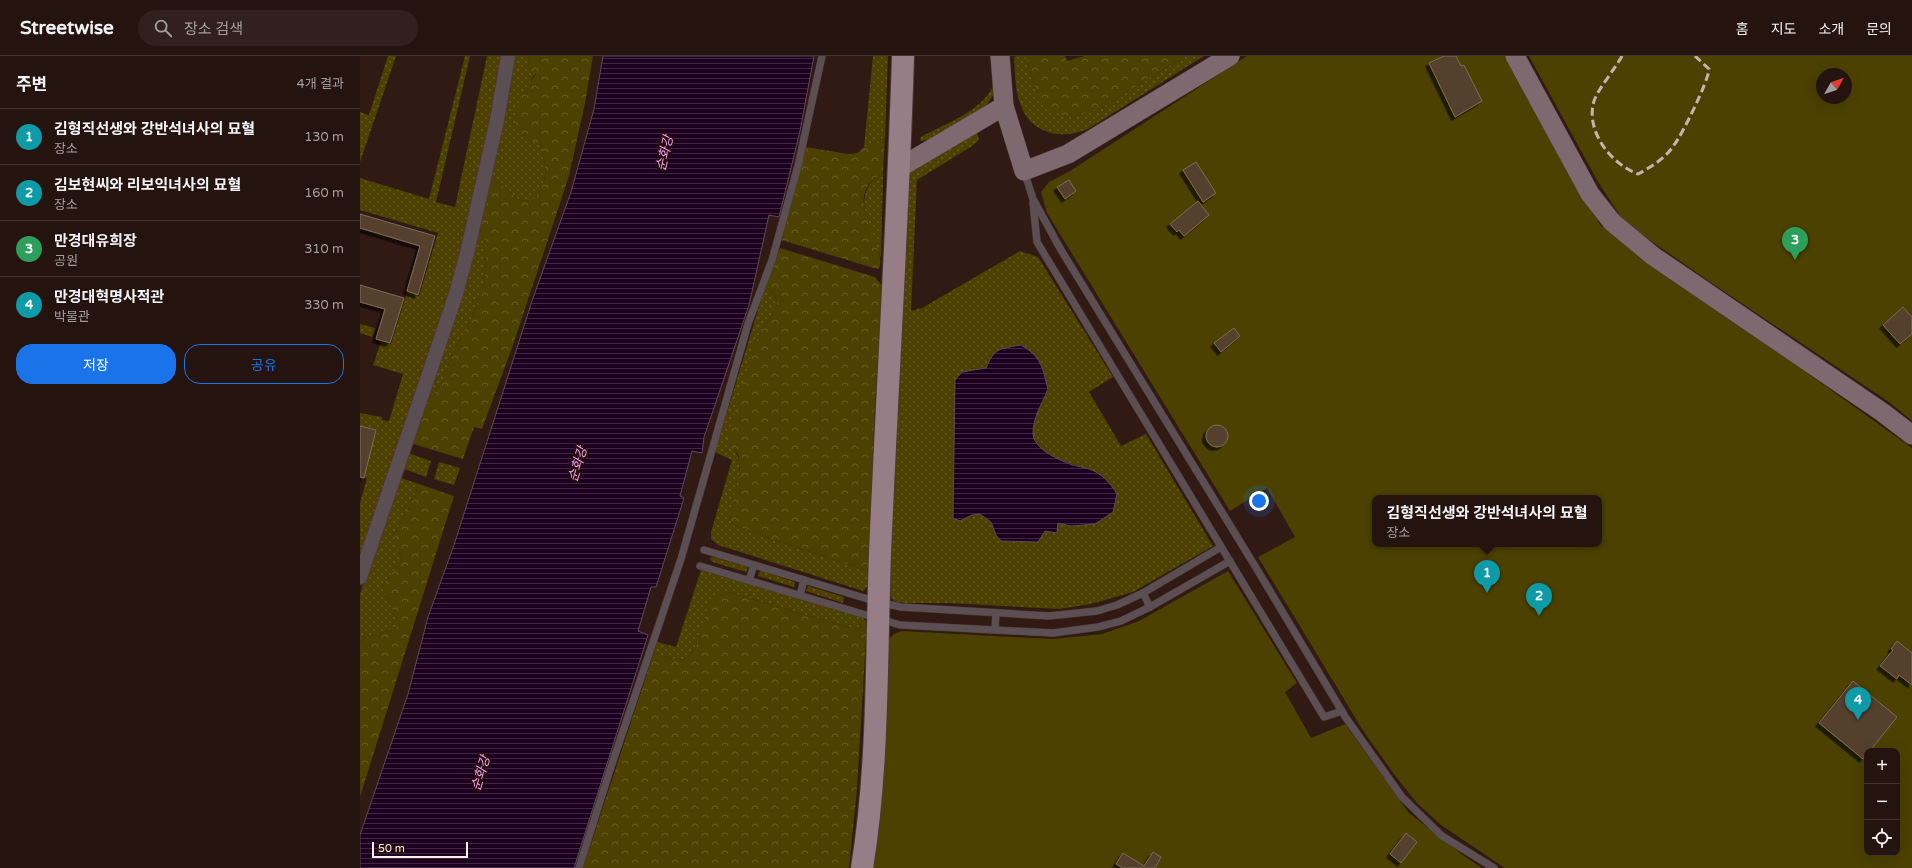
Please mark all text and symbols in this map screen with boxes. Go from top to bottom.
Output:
search box [138,10,418,46]
text: Streetwise [20,17,114,39]
icon: search [152,17,174,39]
text: 장소 검색 [184,20,243,38]
text: 홈 [1736,21,1749,38]
text: 지도 [1771,21,1796,38]
text: 소개 [1818,21,1844,38]
text: 문의 [1866,21,1892,38]
north arrow [1816,68,1852,104]
text: 주변 [16,74,47,95]
text: 4개 결과 [297,76,344,92]
text: 김형직선생와 강반석녀사의 묘혈 [54,120,255,138]
text: 1 [25,129,33,145]
text: 130 m [304,129,344,145]
water label: 순화강 [653,132,677,173]
text: 장소 [54,141,78,157]
text: 김보현씨와 리보익녀사의 묘혈 [54,176,241,194]
text: 2 [25,185,33,201]
text: 160 m [304,185,344,201]
text: 장소 [54,197,78,213]
pin: 3 [1782,227,1808,260]
text: 만경대유희장 [54,232,137,250]
text: 3 [25,241,33,257]
text: 310 m [304,241,344,257]
text: 공원 [54,253,78,269]
text: 만경대혁명사적관 [54,288,164,306]
text: 4 [25,297,33,313]
text: 330 m [304,297,344,313]
text: 박물관 [54,309,90,325]
button: 저장 [16,344,176,384]
button: 공유 [184,344,344,384]
water label: 순화강 [565,443,591,484]
your location [1249,491,1269,511]
popup [1372,495,1602,547]
text: 김형직선생와 강반석녀사의 묘혈 [1386,504,1588,522]
text: 장소 [1386,525,1410,541]
pin: 1 [1474,560,1500,593]
pin: 2 [1526,583,1552,616]
pin: 4 [1845,687,1871,720]
map controls [1864,748,1900,856]
button: + [1864,748,1900,784]
water label: 순화강 [468,752,494,793]
button: − [1864,784,1900,820]
button: locate [1864,820,1900,856]
scale bar [372,840,468,859]
text: 50 m [378,842,405,855]

